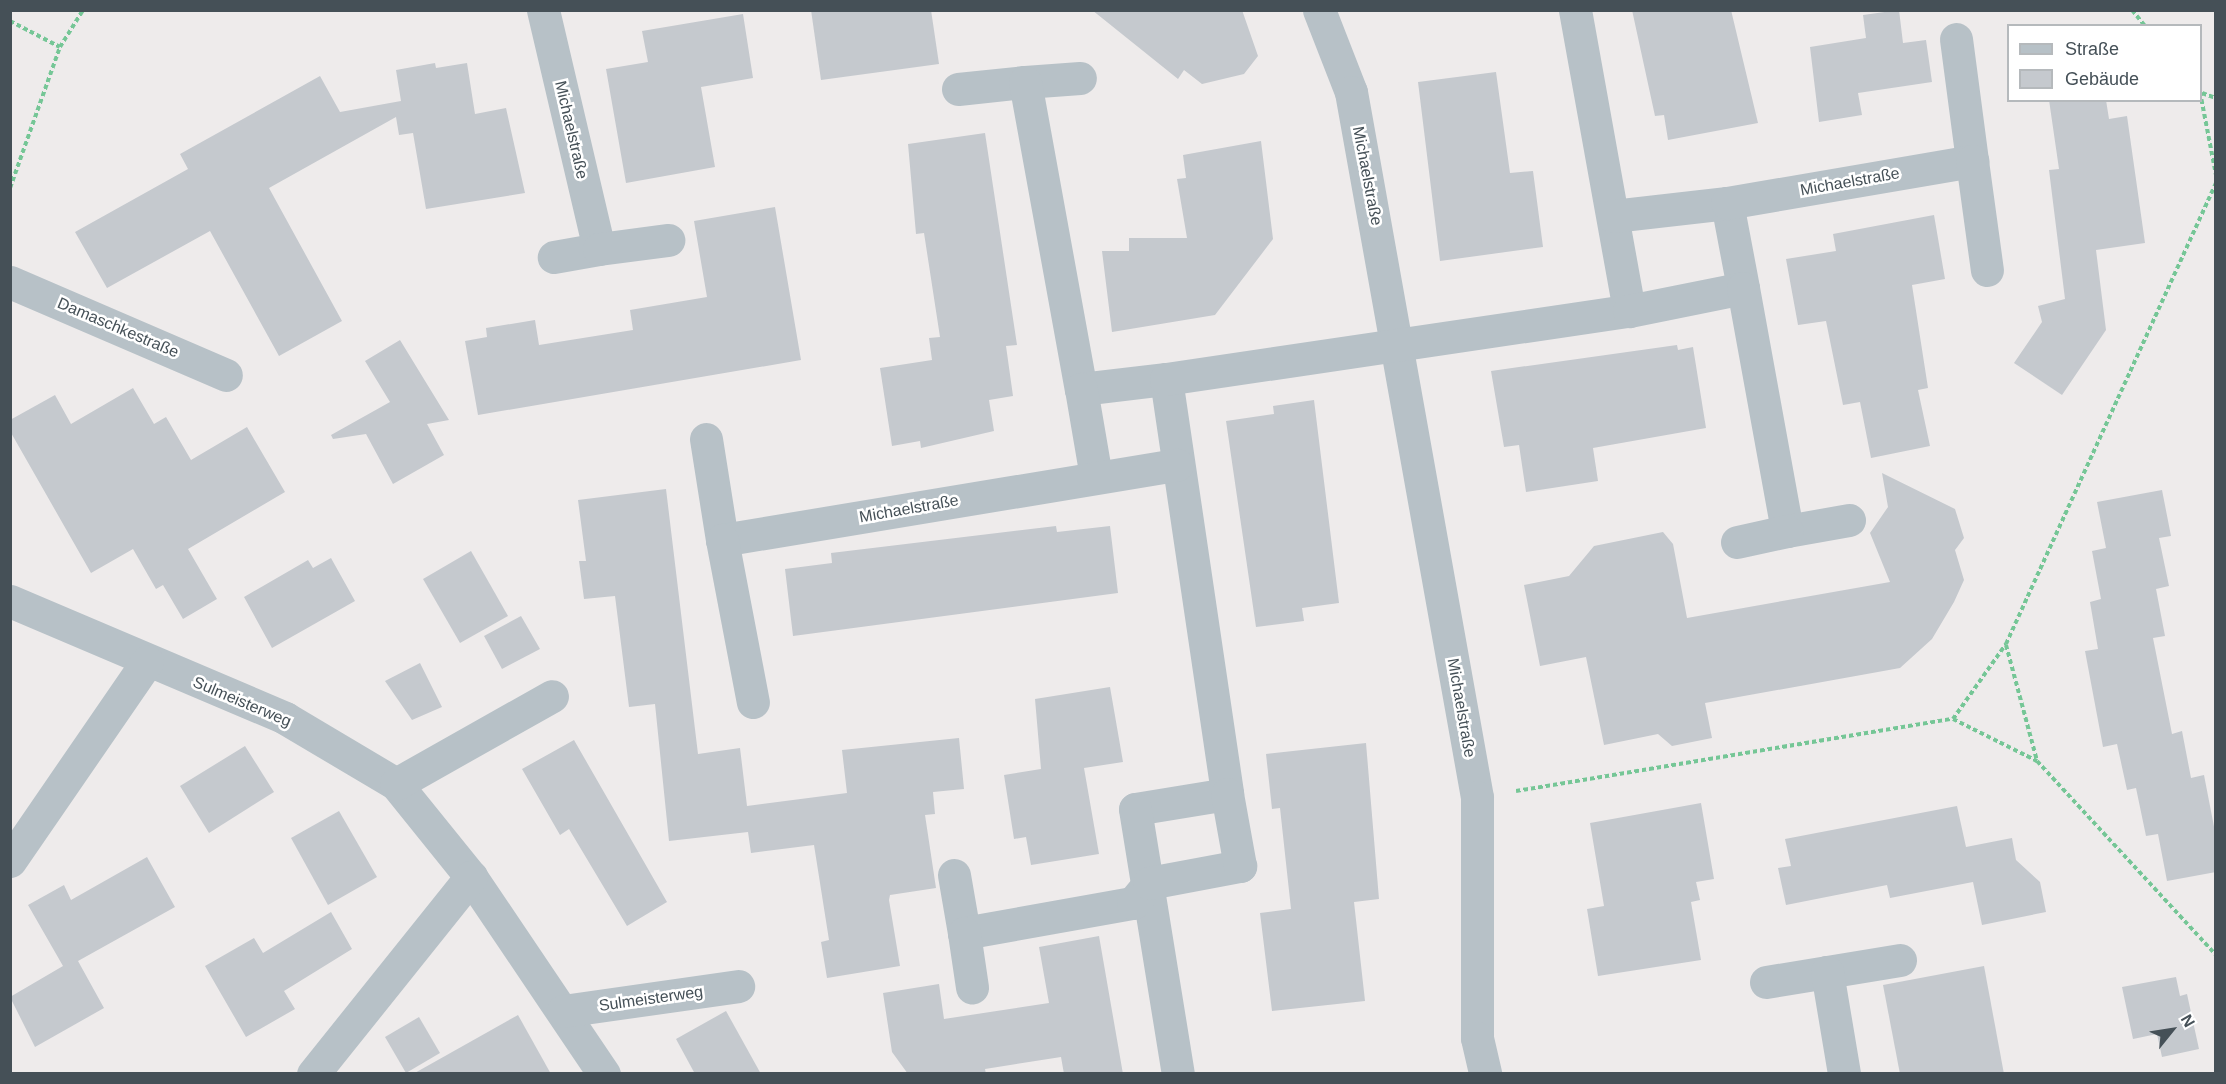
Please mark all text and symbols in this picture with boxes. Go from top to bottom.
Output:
legend [2007,24,2202,102]
text: Straße [2065,39,2119,59]
text: Gebäude [2065,69,2139,89]
street label: Michaelstraße [550,79,592,181]
street label: Michaelstraße [1348,125,1386,227]
street label: Michaelstraße [1799,164,1901,200]
street label: Damaschkestraße [54,294,182,362]
street label: Michaelstraße [858,491,960,527]
street label: Michaelstraße [1443,657,1479,759]
street label: Sulmeisterweg [190,673,294,731]
street label: Sulmeisterweg [598,982,704,1016]
north arrow [2142,1000,2202,1060]
text: N [2178,1011,2198,1030]

